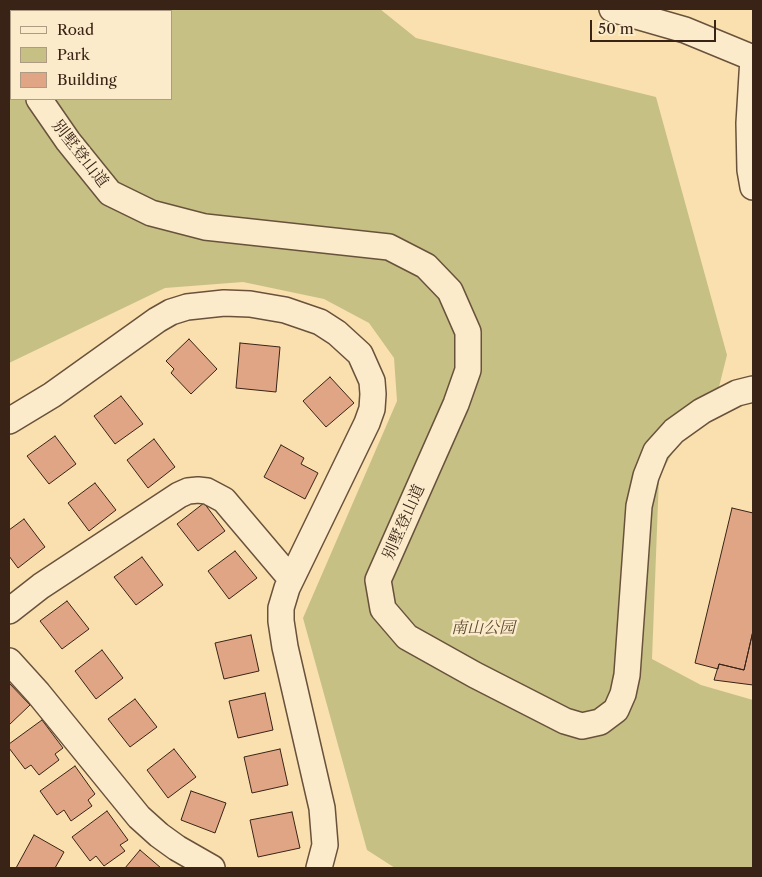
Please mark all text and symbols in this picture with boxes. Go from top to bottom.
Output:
legend [10,10,172,100]
scale bar [592,10,718,42]
text: 50 m [598,19,634,38]
text: Road [57,20,94,39]
text: Park [57,45,90,64]
text: Building [57,70,117,89]
street label: 别墅登山道 [48,117,112,191]
street label: 别墅登山道 [379,482,429,562]
park label: 南山公园 [451,618,515,638]

